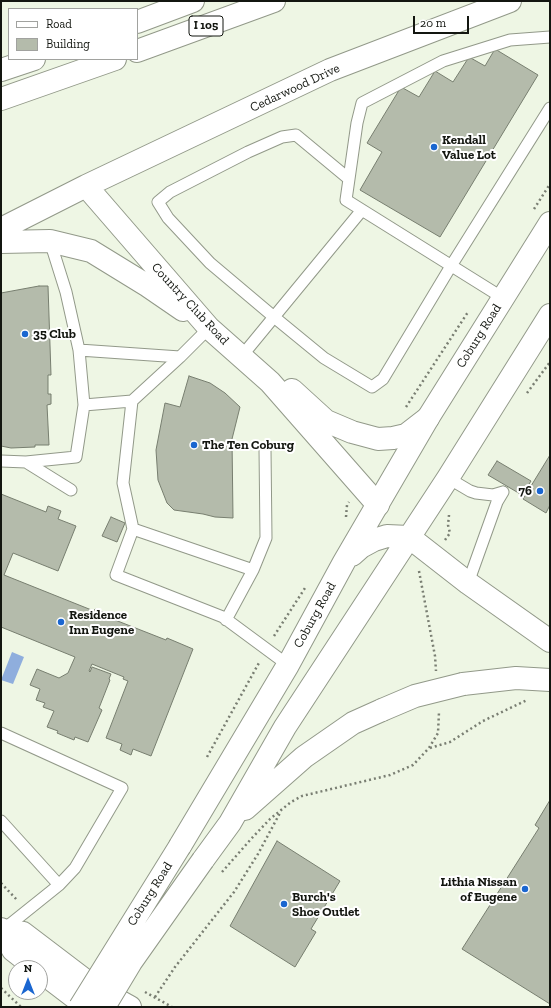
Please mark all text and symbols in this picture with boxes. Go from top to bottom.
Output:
legend [8,8,138,60]
scale bar [415,8,471,34]
road number: I 105 [189,16,223,36]
text: 20 m [420,16,446,30]
text: Road [46,17,72,31]
text: Building [46,37,90,51]
street label: Cedarwood Drive [248,60,342,116]
place label: Kendall Value Lot [442,132,496,163]
marker: Kendall Value Lot [429,142,439,152]
street label: Country Club Road [148,260,232,348]
street label: Coburg Road [453,301,505,371]
place label: 35 Club [33,326,76,342]
marker: 35 Club [20,329,30,339]
place label: The Ten Coburg [202,437,294,453]
marker: The Ten Coburg [189,440,199,450]
place label: 76 [519,483,532,499]
marker: 76 [535,486,545,496]
street label: Coburg Road [291,579,339,651]
place label: Residence Inn Eugene [69,607,134,638]
marker: Residence Inn Eugene [56,617,66,627]
street label: Coburg Road [124,859,176,929]
place label: Lithia Nissan of Eugene [440,874,517,905]
marker: Lithia Nissan of Eugene [520,884,530,894]
place label: Burch's Shoe Outlet [292,889,359,920]
marker: Burch's Shoe Outlet [279,899,289,909]
north arrow [8,960,48,1000]
text: N [24,962,32,975]

